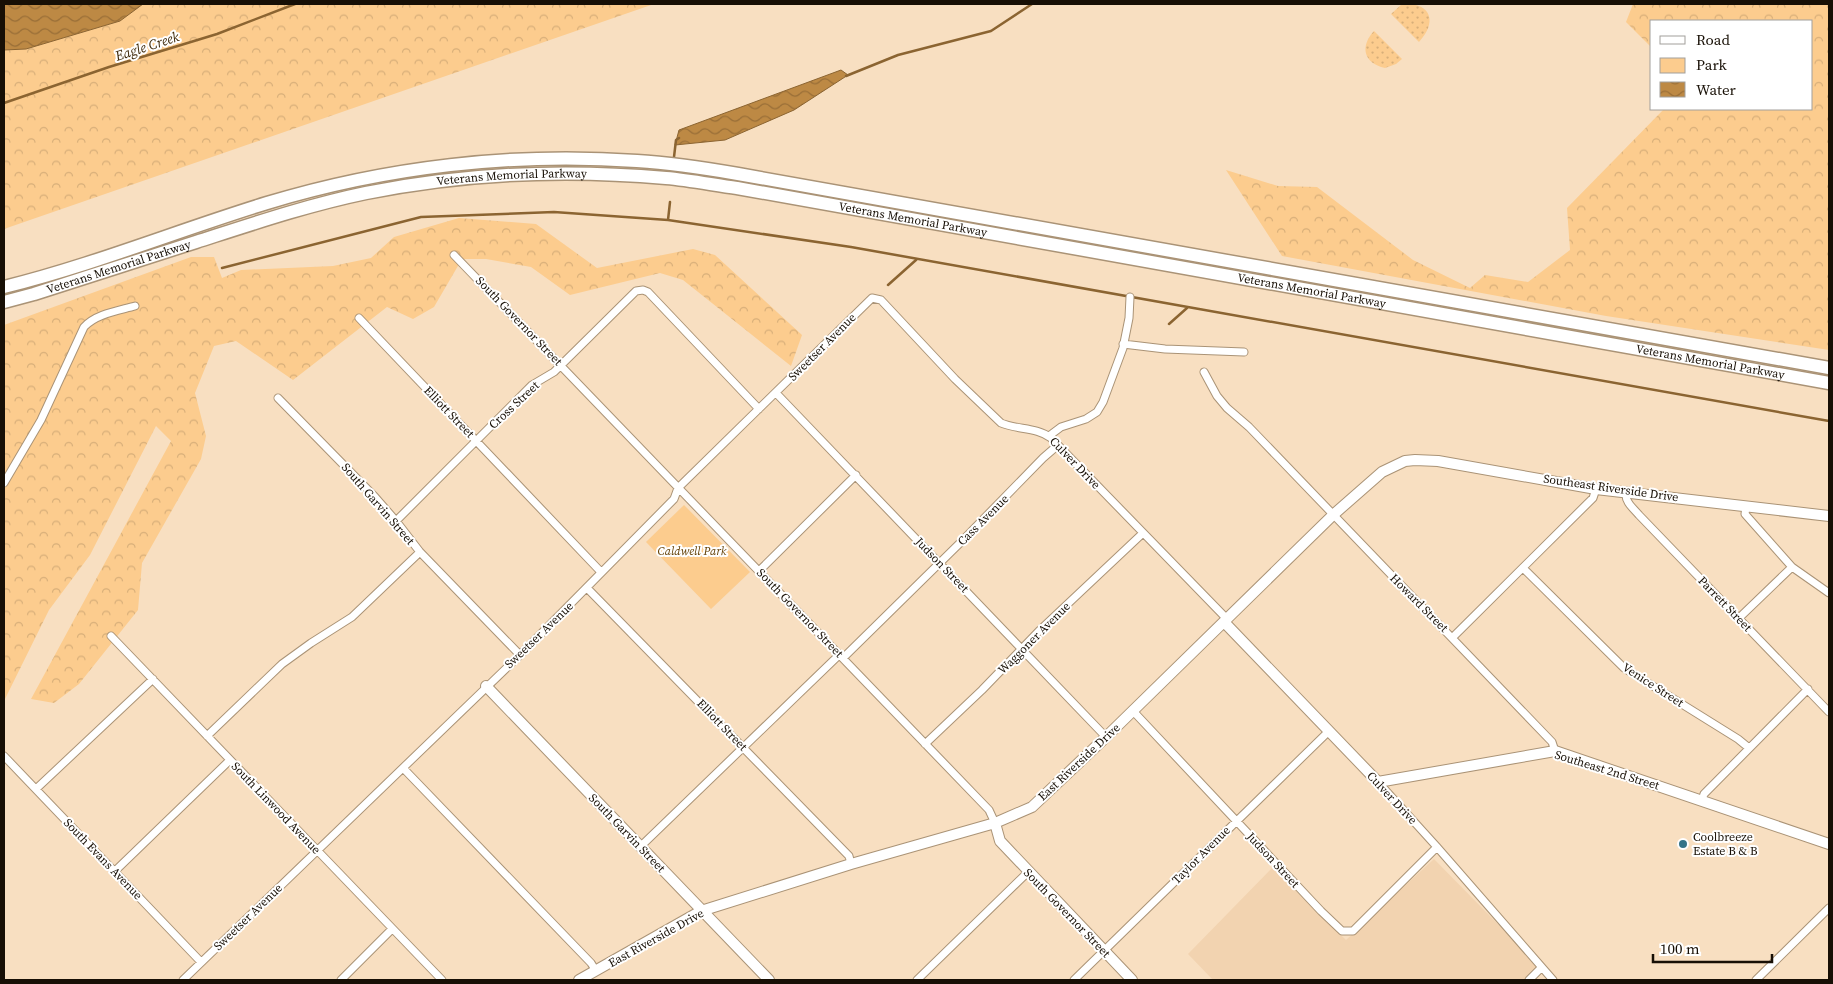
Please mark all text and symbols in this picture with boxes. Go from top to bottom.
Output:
legend [1650,20,1813,110]
water label: Eagle Creek [111,26,182,66]
text: Road [1696,29,1730,50]
text: Park [1696,54,1728,75]
text: Water [1696,79,1737,100]
street label: Veterans Memorial Parkway [435,165,588,189]
street label: Veterans Memorial Parkway [837,198,989,241]
street label: Veterans Memorial Parkway [44,236,194,298]
street label: Veterans Memorial Parkway [1236,269,1388,312]
street label: South Governor Street [472,273,566,369]
street label: Sweetser Avenue [785,310,859,384]
street label: Veterans Memorial Parkway [1635,341,1787,383]
street label: Cross Street [485,377,543,432]
street label: Elliott Street [420,383,478,441]
street label: Culver Drive [1046,433,1104,493]
street label: South Garvin Street [338,460,418,548]
street label: Southeast Riverside Drive [1542,471,1680,505]
street label: Cass Avenue [954,491,1012,549]
street label: Judson Street [911,533,972,596]
park label: Caldwell Park [658,543,727,559]
street label: South Governor Street [753,565,847,661]
street label: Howard Street [1386,570,1452,636]
street label: Parrett Street [1695,573,1755,635]
street label: Sweetser Avenue [501,598,577,672]
street label: Waggoner Avenue [994,598,1074,678]
street label: Venice Street [1619,659,1687,711]
street label: Elliott Street [693,696,751,754]
street label: East Riverside Drive [1034,720,1124,804]
street label: Southeast 2nd Street [1553,746,1661,794]
street label: South Linwood Avenue [228,758,324,858]
street label: Culver Drive [1363,768,1421,828]
street label: South Garvin Street [585,790,669,876]
street label: South Evans Avenue [60,815,146,903]
street label: Taylor Avenue [1168,822,1234,888]
street label: Judson Street [1242,828,1303,891]
place label: Coolbreeze Estate B & B [1693,829,1758,859]
marker: Coolbreeze Estate B & B [1677,838,1689,850]
street label: South Governor Street [1020,865,1114,961]
street label: Sweetser Avenue [210,880,286,954]
street label: East Riverside Drive [605,905,707,971]
scale bar [1653,932,1772,964]
text: 100 m [1660,938,1700,959]

